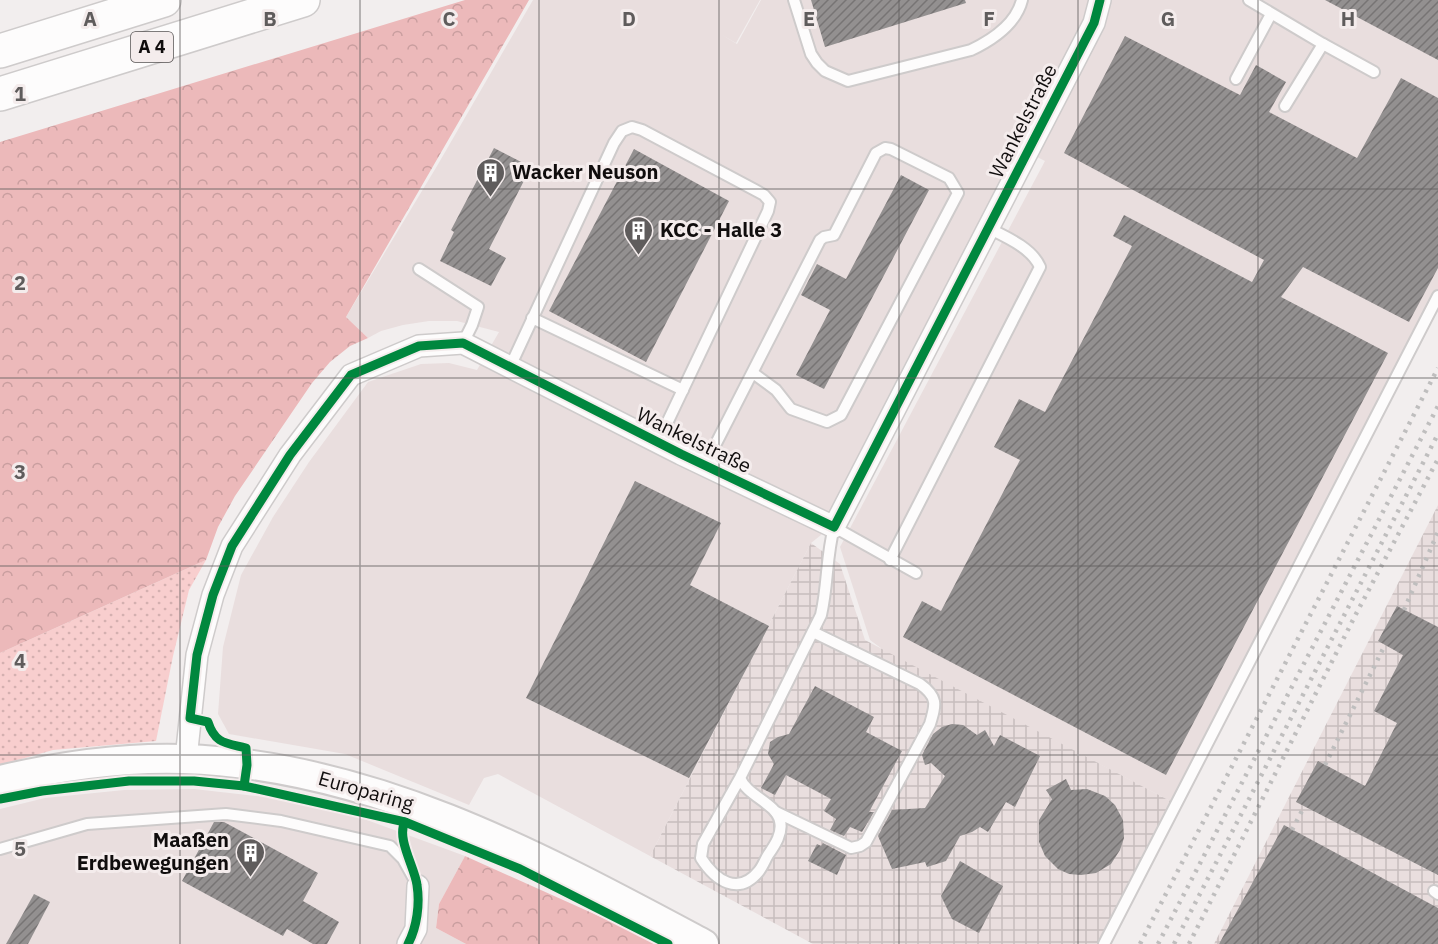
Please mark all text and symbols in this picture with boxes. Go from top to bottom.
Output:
text: A [83,5,97,32]
text: B [263,5,277,32]
text: C [442,5,456,32]
text: D [622,5,636,32]
text: E [803,5,815,32]
text: F [983,5,995,32]
text: G [1161,5,1175,32]
text: H [1341,5,1355,32]
road number: A 4 [131,32,173,62]
street label: Wankelstraße [982,59,1063,182]
text: 1 [14,80,26,107]
building icon: Wacker Neuson [475,156,507,198]
place label: Wacker Neuson [512,158,659,185]
building icon: KCC - Halle 3 [623,214,655,256]
place label: KCC - Halle 3 [660,216,782,243]
text: 2 [14,269,26,296]
street label: Wankelstraße [632,400,756,479]
text: 3 [14,458,26,485]
text: 4 [14,647,26,674]
street label: Europaring [315,764,417,817]
place label: Maaßen Erdbewegungen [77,826,229,876]
text: 5 [14,835,26,862]
building icon: Maaßen Erdbewegungen [234,836,266,878]

